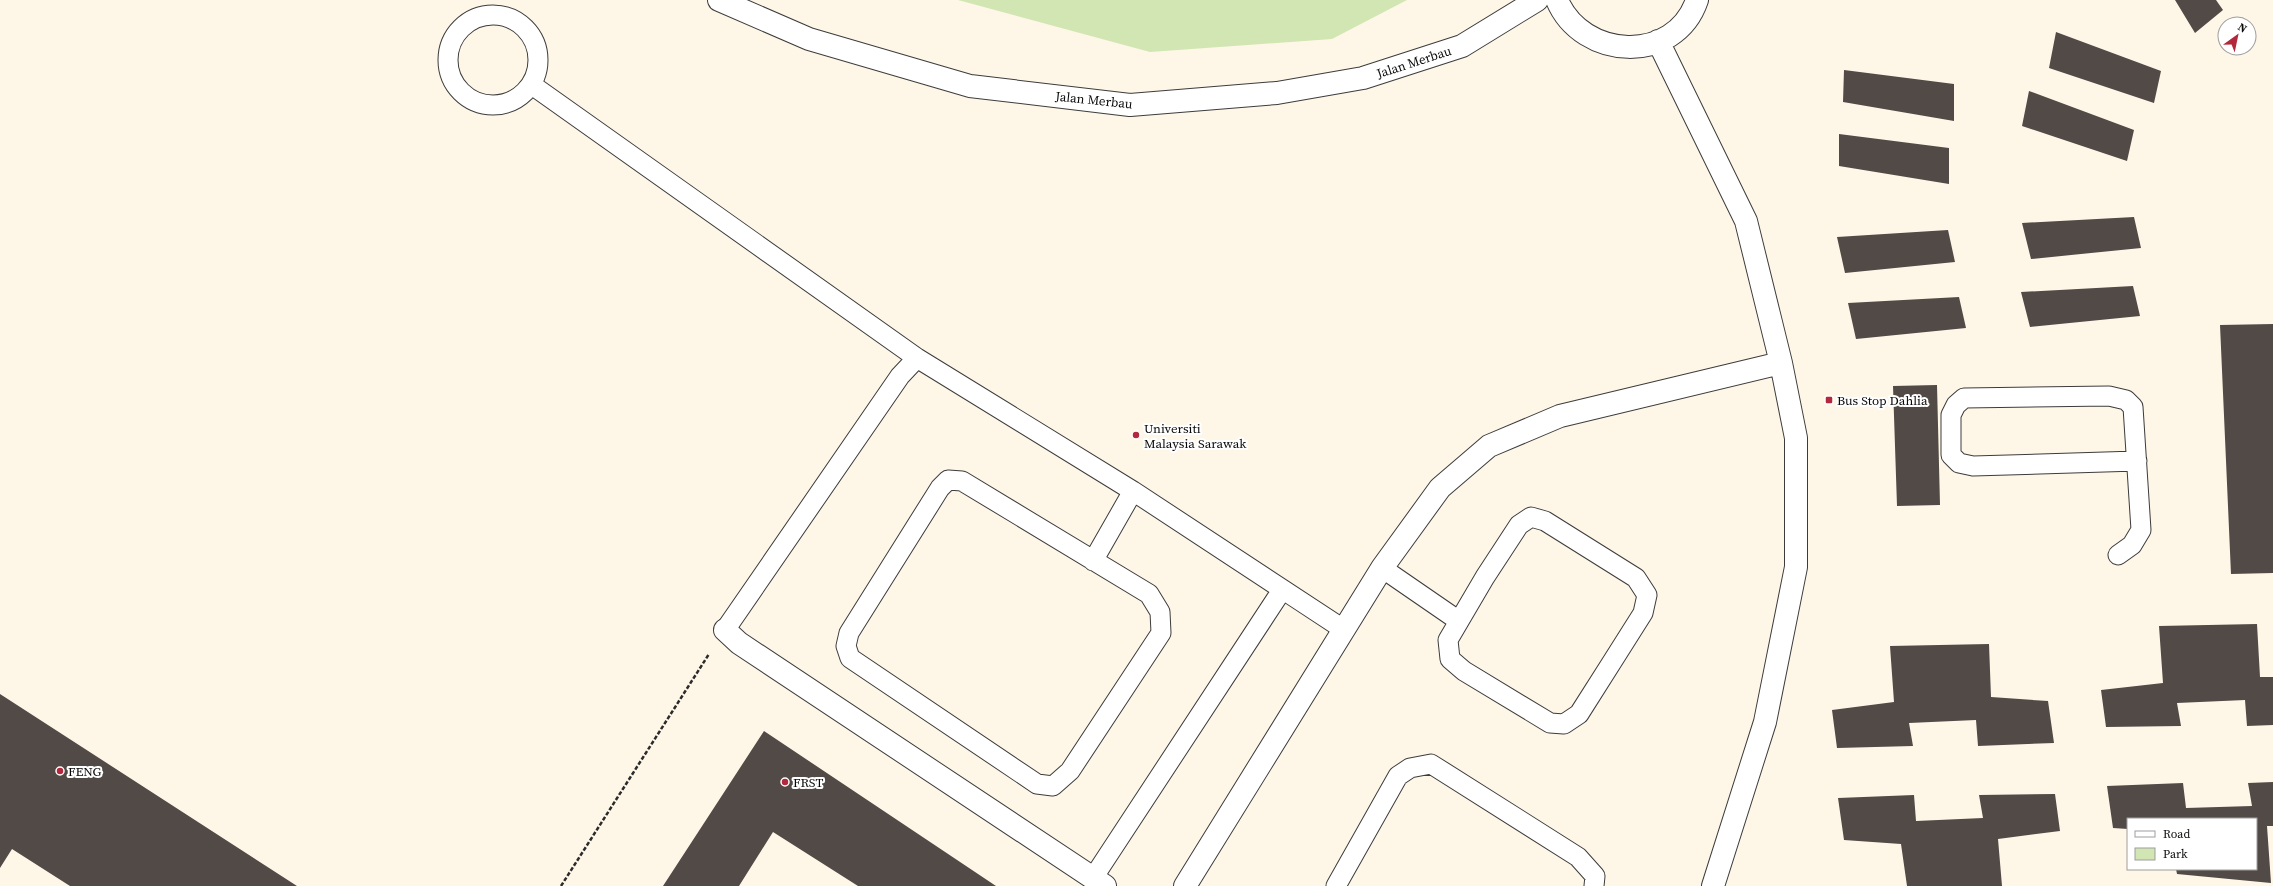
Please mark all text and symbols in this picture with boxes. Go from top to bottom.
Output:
north arrow [2217,16,2257,56]
text: N [2235,20,2250,37]
street label: Jalan Merbau [1374,42,1454,82]
street label: Jalan Merbau [1054,87,1134,113]
place label: Bus Stop Dahlia [1837,392,1928,409]
marker: Bus Stop Dahlia [1824,395,1834,405]
place label: Universiti Malaysia Sarawak [1144,420,1247,452]
marker: Universiti Malaysia Sarawak [1131,430,1141,440]
place label: FENG [68,763,102,780]
marker: FENG [55,766,65,776]
place label: FRST [793,774,823,791]
marker: FRST [780,777,790,787]
legend [2127,818,2257,870]
text: Road [2163,826,2190,842]
text: Park [2163,846,2188,862]

